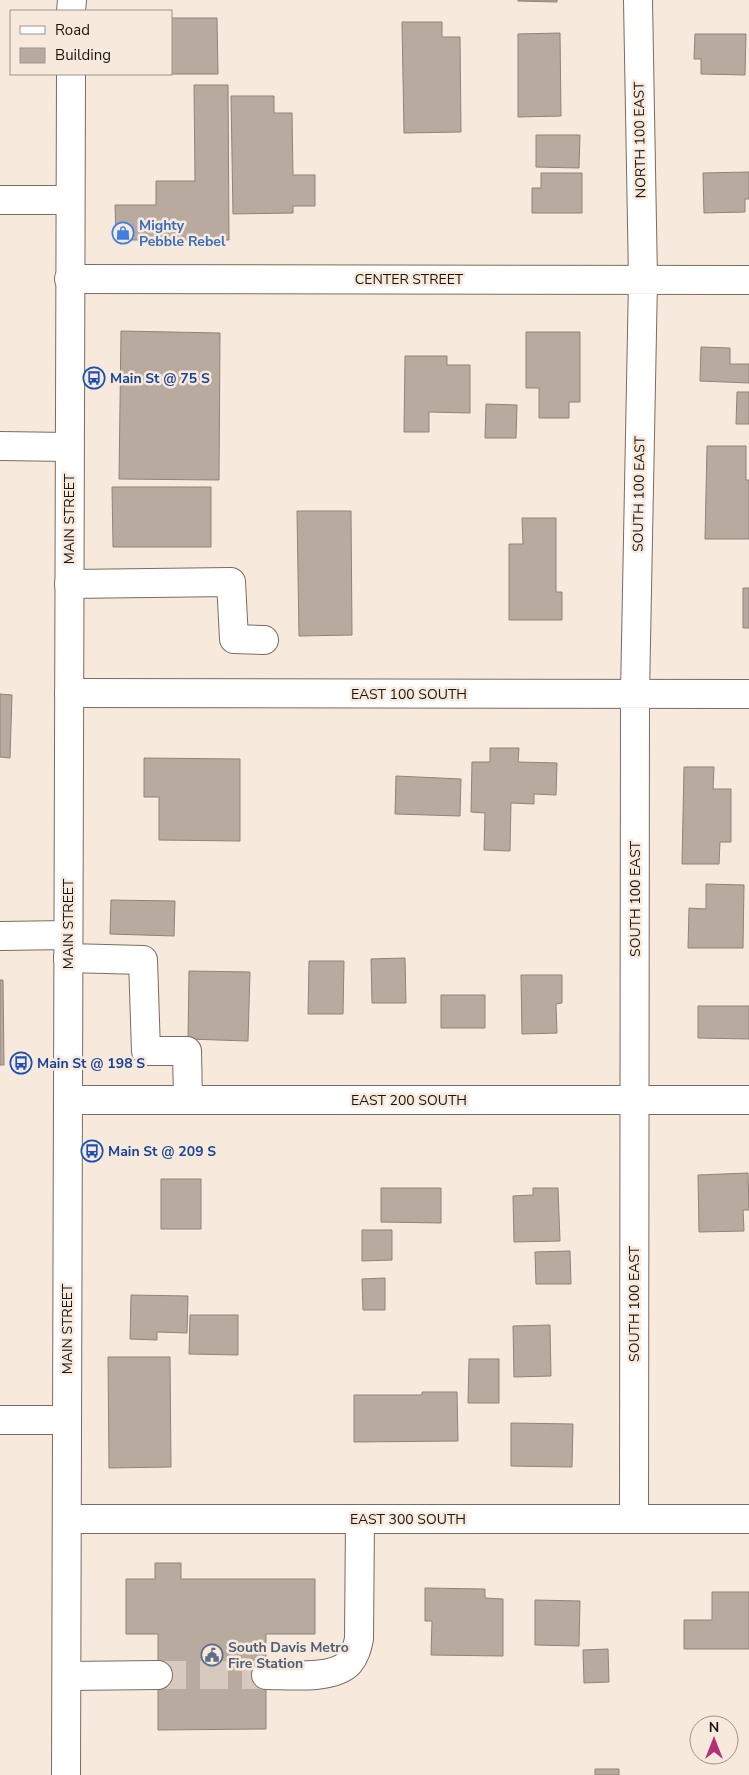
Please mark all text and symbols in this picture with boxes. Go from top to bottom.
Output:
legend [10,10,172,75]
text: Road [55,20,90,40]
text: Building [55,45,111,65]
street label: NORTH 100 EAST [629,81,651,198]
place label: Mighty Pebble Rebel [139,216,226,251]
shop icon: Mighty Pebble Rebel [111,221,135,245]
street label: CENTER STREET [355,270,464,289]
bus stop icon: Main St @ 75 S [82,366,106,390]
place label: Main St @ 75 S [110,369,210,388]
street label: SOUTH 100 EAST [628,435,650,552]
street label: MAIN STREET [60,473,79,564]
street label: EAST 100 SOUTH [351,685,467,704]
street label: SOUTH 100 EAST [626,840,645,957]
street label: MAIN STREET [59,878,78,969]
bus stop icon: Main St @ 198 S [9,1051,33,1075]
place label: Main St @ 198 S [37,1054,145,1073]
street label: EAST 200 SOUTH [351,1091,467,1110]
bus stop icon: Main St @ 209 S [80,1139,104,1163]
place label: Main St @ 209 S [108,1142,216,1161]
street label: SOUTH 100 EAST [625,1245,644,1362]
street label: MAIN STREET [58,1283,77,1374]
street label: EAST 300 SOUTH [350,1510,466,1529]
place label: South Davis Metro Fire Station [228,1638,349,1673]
public building icon: South Davis Metro Fire Station [200,1643,224,1667]
north arrow [689,1715,739,1765]
text: N [709,1718,719,1737]

